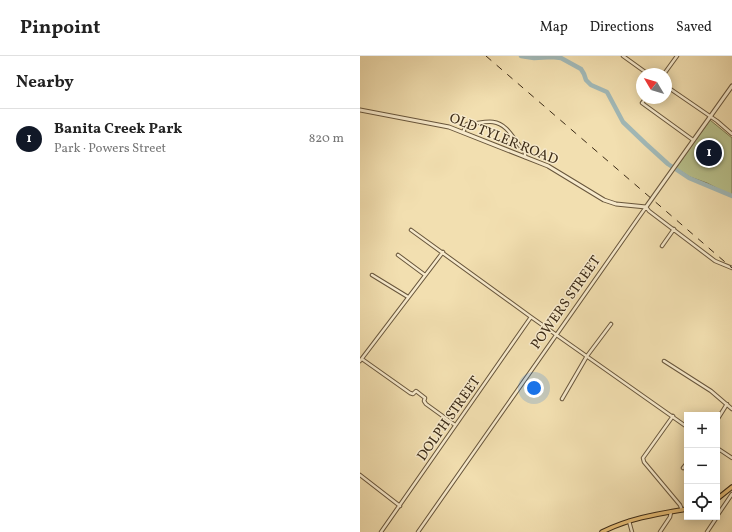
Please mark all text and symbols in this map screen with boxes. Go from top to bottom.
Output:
text: Pinpoint [20,15,100,41]
text: Map [540,18,568,37]
text: Directions [590,18,654,37]
text: Saved [676,18,712,37]
north arrow [636,68,672,104]
text: Nearby [16,71,74,94]
street label: OLD TYLER ROAD [446,109,561,170]
text: Banita Creek Park [54,119,182,140]
text: 1 [26,130,32,148]
text: 820 m [309,130,344,148]
pin: 1 [696,138,722,168]
text: Park · Powers Street [54,140,166,158]
street label: POWERS STREET [527,252,606,353]
street label: DOLPH STREET [413,373,485,465]
your location [524,378,544,398]
map controls [684,412,720,520]
button: + [684,412,720,448]
button: − [684,448,720,484]
button: locate [684,484,720,520]

